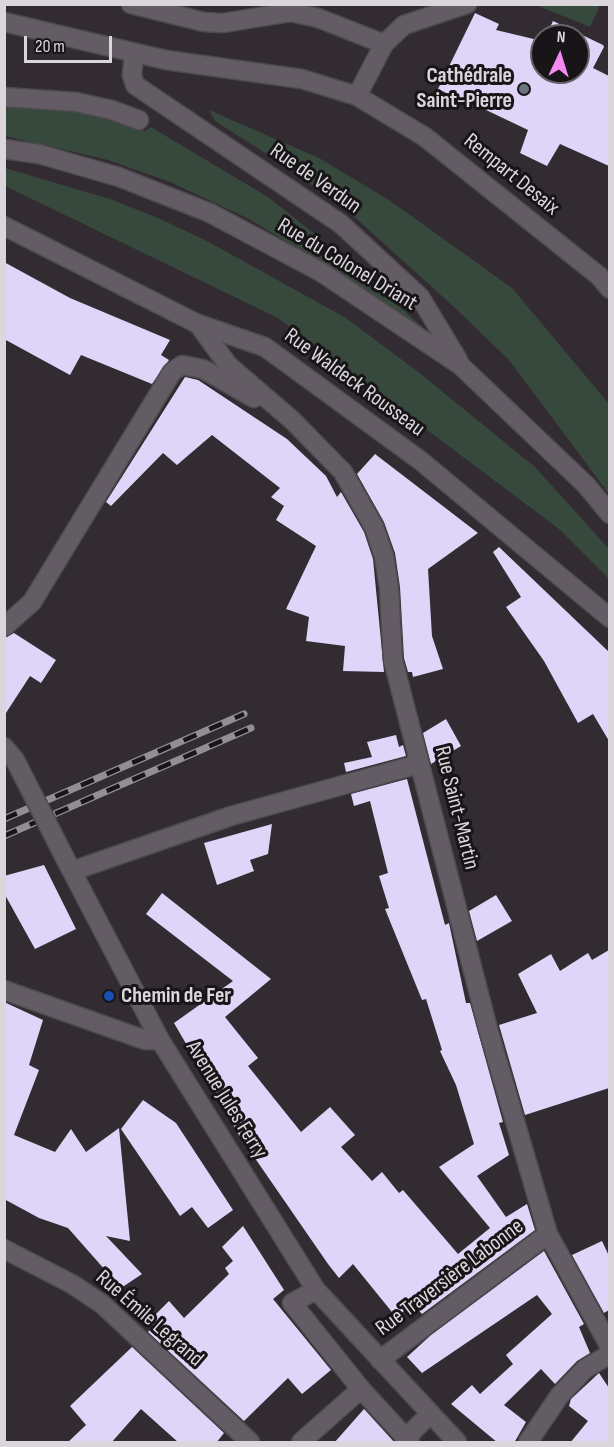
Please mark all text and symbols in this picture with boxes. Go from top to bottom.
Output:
scale bar [27,24,116,62]
north arrow [530,24,590,84]
text: N [556,28,566,47]
text: 20 m [35,36,65,57]
place label: Cathédrale Saint-Pierre [417,63,512,114]
marker: Cathédrale Saint-Pierre [517,82,531,96]
street label: Rempart Desaix [458,128,564,222]
street label: Rue de Verdun [264,138,366,220]
street label: Rue du Colonel Driant [272,213,422,317]
street label: Rue Waldeck Rousseau [279,323,429,443]
street label: Rue Saint-Martin [428,743,484,873]
place label: Chemin de Fer [121,983,231,1009]
marker: Chemin de Fer [102,989,116,1003]
street label: Avenue Jules Ferry [179,1036,273,1164]
street label: Rue Traversière Labonne [371,1214,529,1342]
street label: Rue Émile Legrand [90,1265,208,1373]

